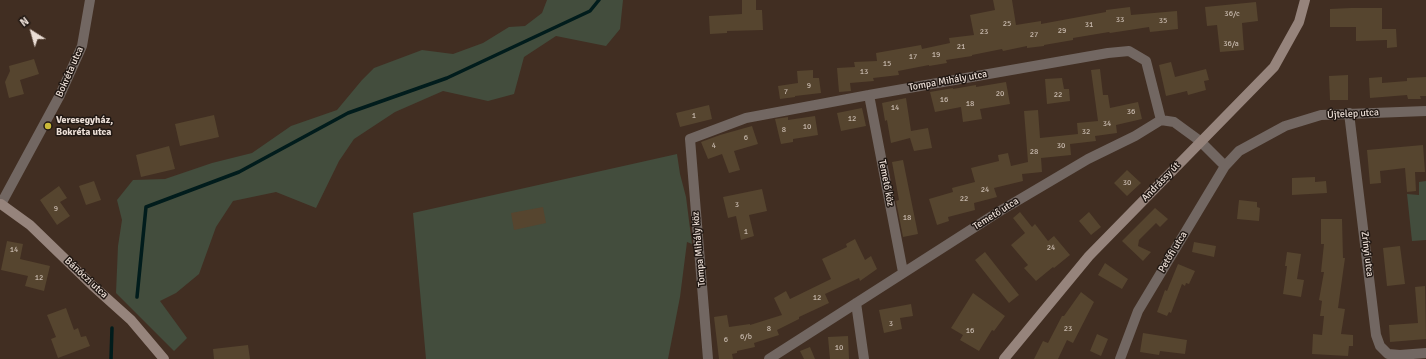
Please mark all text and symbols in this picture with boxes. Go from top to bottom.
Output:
house number: 36/c [1224,9,1240,19]
north arrow [12,12,52,52]
text: N [18,15,31,30]
house number: 33 [1116,15,1124,25]
house number: 35 [1159,16,1167,26]
house number: 25 [1003,19,1011,29]
house number: 31 [1085,20,1093,30]
house number: 29 [1058,26,1066,36]
house number: 23 [980,27,988,37]
house number: 27 [1030,30,1038,40]
house number: 36/a [1223,39,1239,49]
house number: 21 [957,42,965,52]
street label: Bokréta utca [53,45,87,99]
house number: 19 [932,50,940,60]
house number: 17 [909,52,917,62]
house number: 15 [883,59,891,69]
house number: 13 [860,67,868,77]
street label: Tompa Mihály utca [908,68,988,94]
house number: 9 [807,81,811,91]
house number: 7 [784,87,788,97]
house number: 20 [996,89,1004,99]
house number: 22 [1054,90,1062,100]
house number: 16 [940,95,948,105]
house number: 18 [966,99,974,109]
house number: 14 [891,103,899,113]
house number: 36 [1127,107,1135,117]
street label: Újtelep utca [1327,107,1379,121]
house number: 1 [692,111,696,121]
place label: Veresegyház, Bokréta utca [56,114,113,138]
house number: 12 [848,114,856,124]
house number: 34 [1103,119,1111,129]
marker: Veresegyház, Bokréta utca [43,121,53,131]
house number: 10 [803,122,811,132]
house number: 8 [782,125,786,135]
house number: 32 [1082,127,1090,137]
house number: 6 [744,133,748,143]
house number: 4 [712,141,716,151]
house number: 30 [1057,141,1065,151]
house number: 28 [1030,147,1038,157]
street label: Temető köz [876,159,896,207]
street label: Andrássy út [1139,160,1183,204]
house number: 30 [1123,178,1131,188]
house number: 24 [981,185,989,195]
house number: 22 [960,194,968,204]
street label: Temető utca [971,195,1021,233]
house number: 3 [735,200,739,210]
house number: 9 [54,204,58,214]
street label: Tompa Mihály köz [690,211,708,287]
house number: 18 [903,213,911,223]
house number: 1 [744,227,748,237]
street label: Petőfi utca [1156,229,1190,275]
street label: Zrínyi utca [1358,231,1376,277]
house number: 24 [1047,243,1055,253]
house number: 14 [10,245,18,255]
street label: Bánóczi utca [62,255,110,301]
house number: 12 [35,273,43,283]
house number: 12 [813,293,821,303]
house number: 3 [889,319,893,329]
house number: 8 [767,324,771,334]
house number: 23 [1064,324,1072,334]
house number: 16 [966,326,974,336]
house number: 6/b [740,332,752,342]
house number: 6 [724,335,728,345]
house number: 10 [835,343,843,353]

